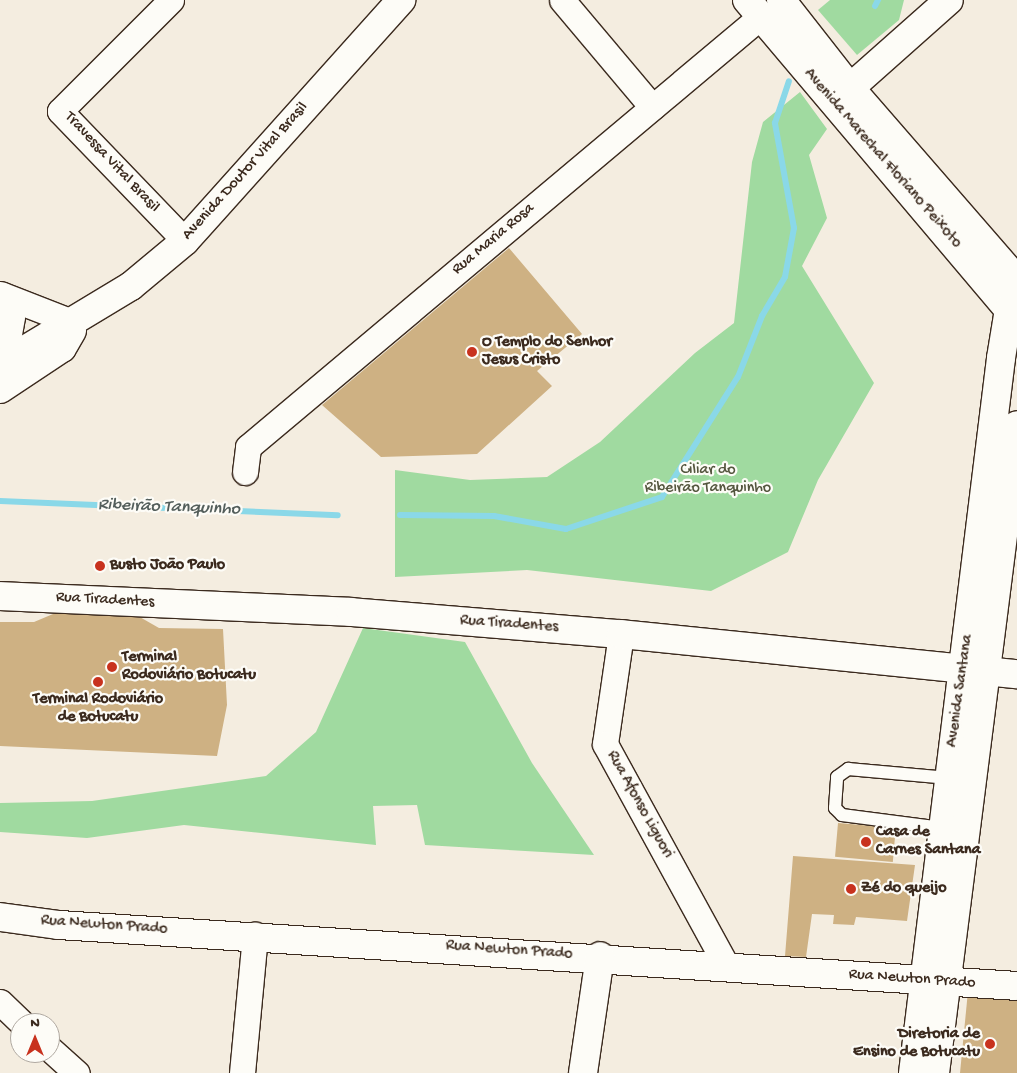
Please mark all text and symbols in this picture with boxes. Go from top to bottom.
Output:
street label: Avenida Marechal Floriano Peixoto [799,65,965,253]
street label: Avenida Doutor Vital Brasil [179,99,313,245]
street label: Travessa Vital Brasil [59,108,163,218]
street label: Rua Maria Rosa [449,200,539,280]
place label: O Templo do Senhor Jesus Cristo [482,333,612,371]
marker: O Templo do Senhor Jesus Cristo [466,346,478,358]
park label: Ciliar do Ribeirão Tanquinho [645,461,771,499]
water label: Ribeirão Tanquinho [98,495,240,521]
place label: Busto João Paulo [110,556,225,576]
marker: Busto João Paulo [94,560,106,572]
street label: Rua Tiradentes [55,589,155,613]
street label: Rua Tiradentes [459,612,559,638]
street label: Avenida Santana [944,633,978,749]
place label: Terminal Rodoviário Botucatu [122,648,256,686]
marker: Terminal Rodoviário Botucatu [106,661,118,673]
marker: Terminal Rodoviário de Botucatu [92,676,104,688]
place label: Terminal Rodoviário de Botucatu [33,690,163,728]
street label: Rua Afonso Liguori [601,748,677,862]
place label: Casa de Carnes Santana [876,823,981,861]
marker: Casa de Carnes Santana [860,836,872,848]
place label: Zé do queijo [861,879,947,899]
marker: Zé do queijo [845,883,857,895]
street label: Rua Newton Prado [40,912,168,940]
street label: Rua Newton Prado [445,937,573,965]
street label: Rua Newton Prado [848,966,976,994]
north arrow [10,1013,60,1063]
text: N [30,1015,40,1032]
place label: Diretoria de Ensino de Botucatu [853,1025,980,1063]
marker: Diretoria de Ensino de Botucatu [984,1038,996,1050]

